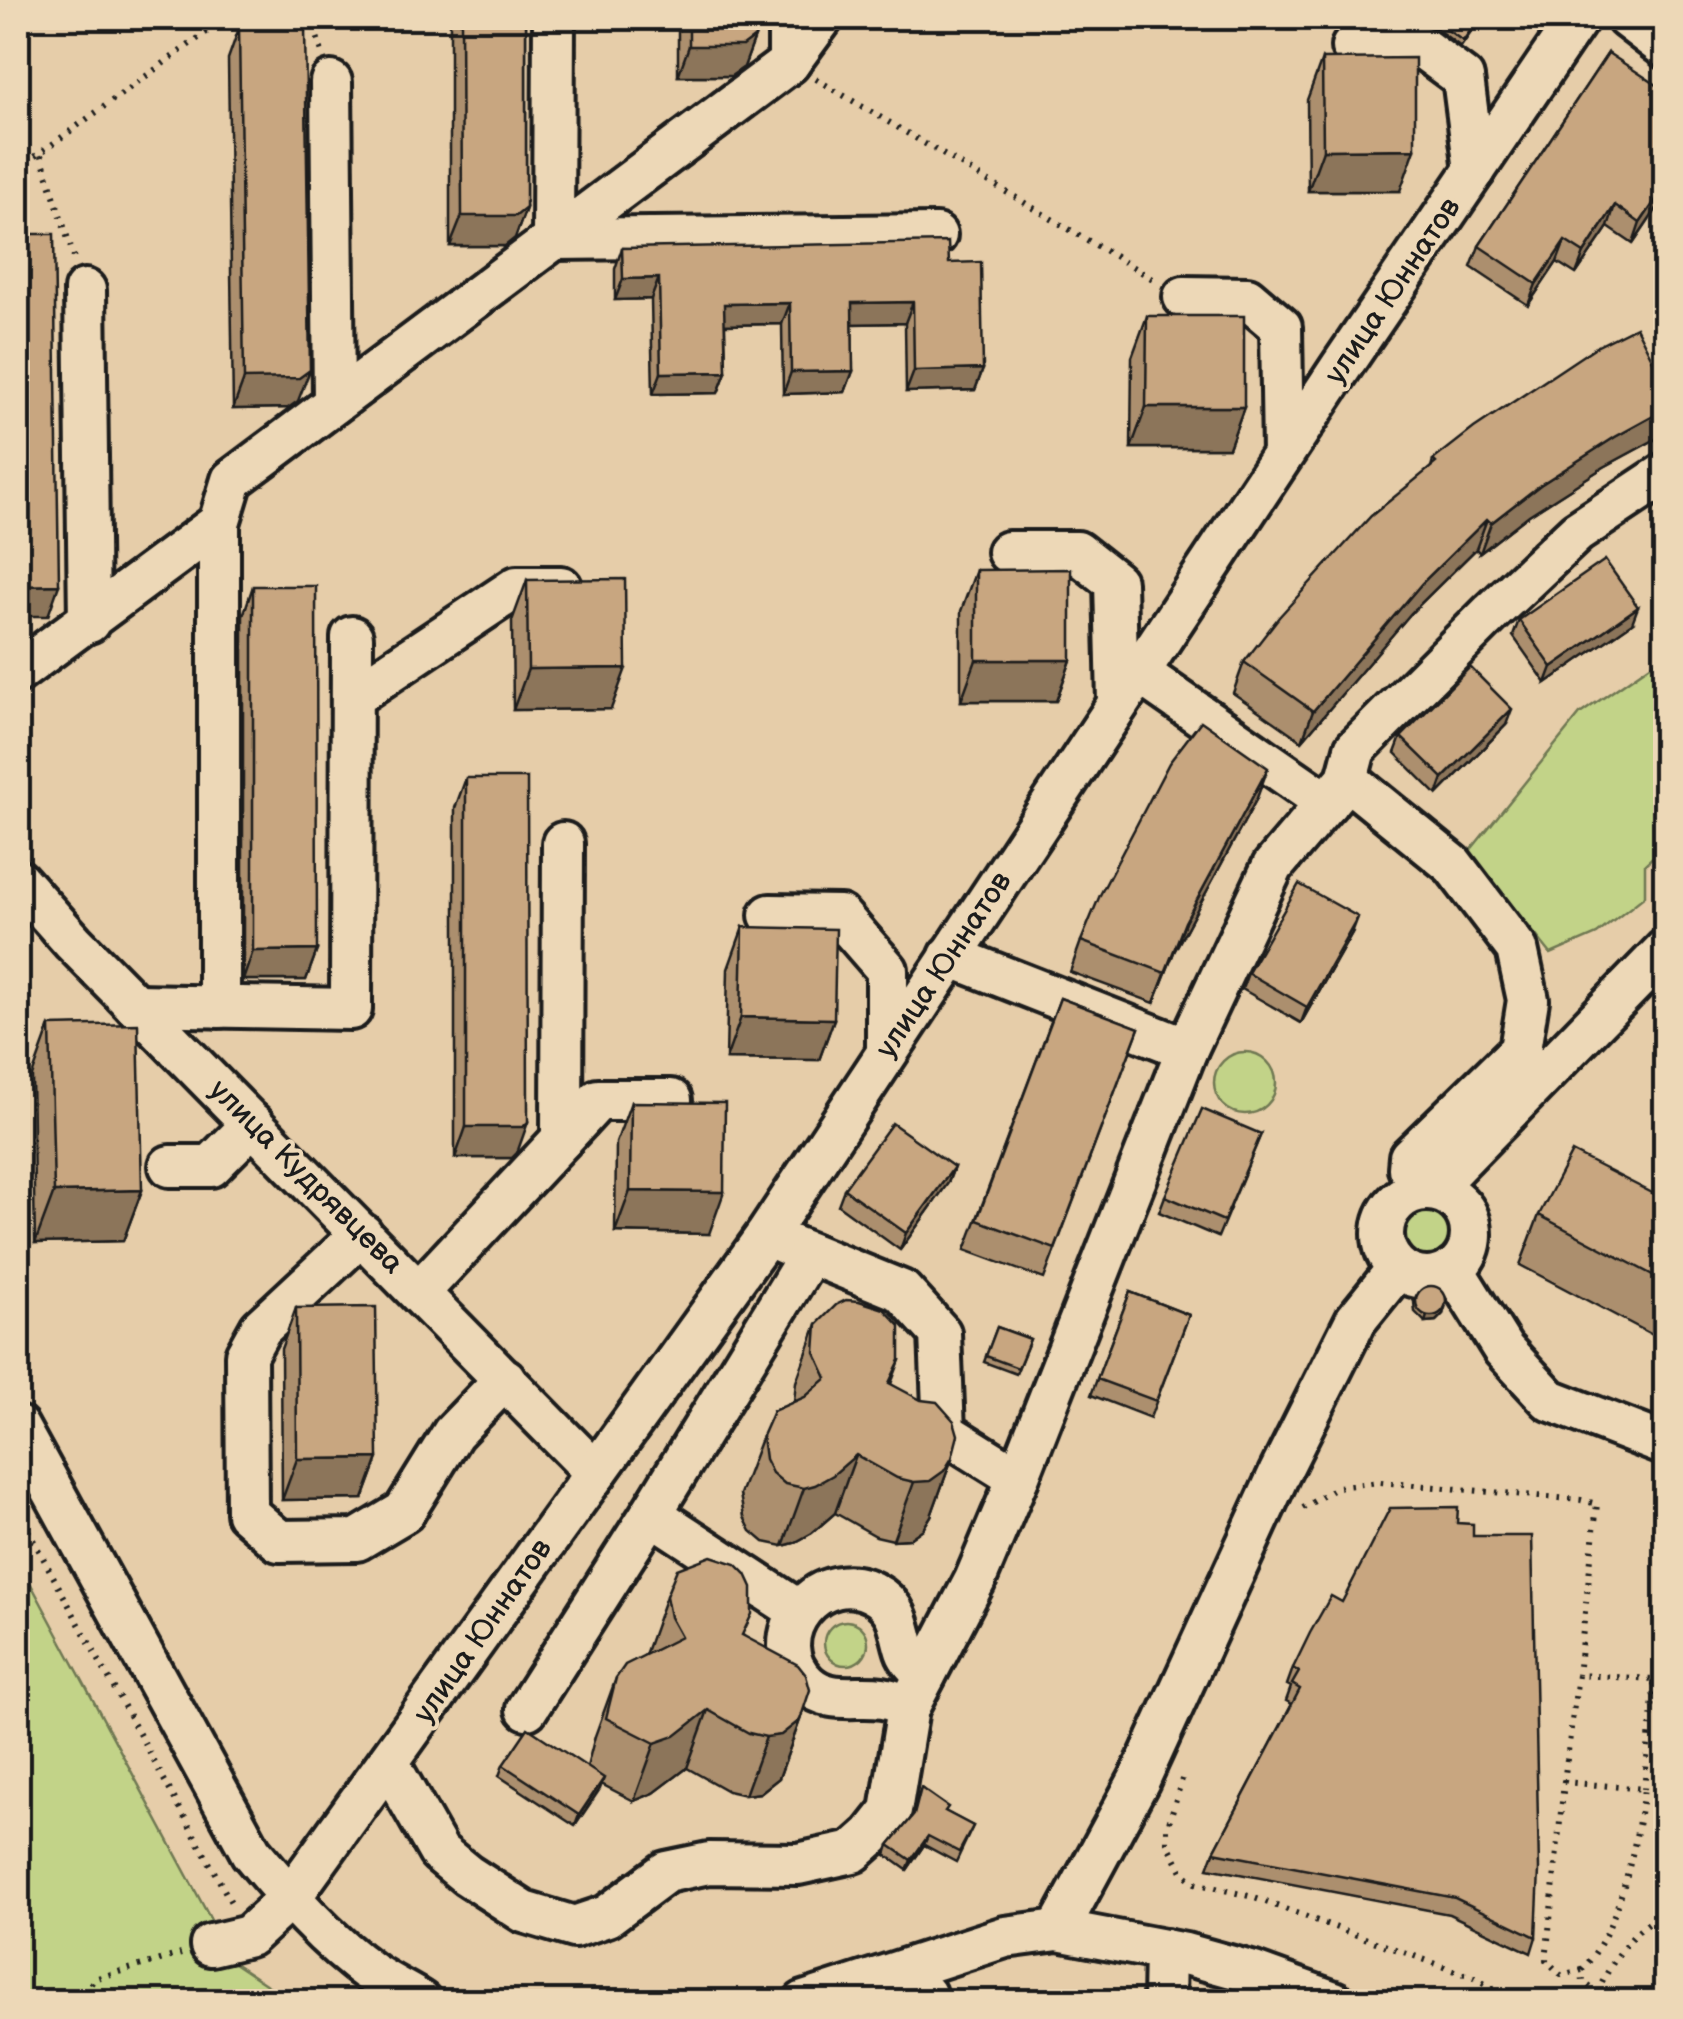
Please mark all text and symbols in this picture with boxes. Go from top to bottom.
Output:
street label: улица Юннатов [1317,191,1469,391]
street label: улица Юннатов [868,865,1020,1065]
street label: улица Кудрявцева [201,1072,411,1282]
street label: улица Юннатов [406,1532,560,1730]

